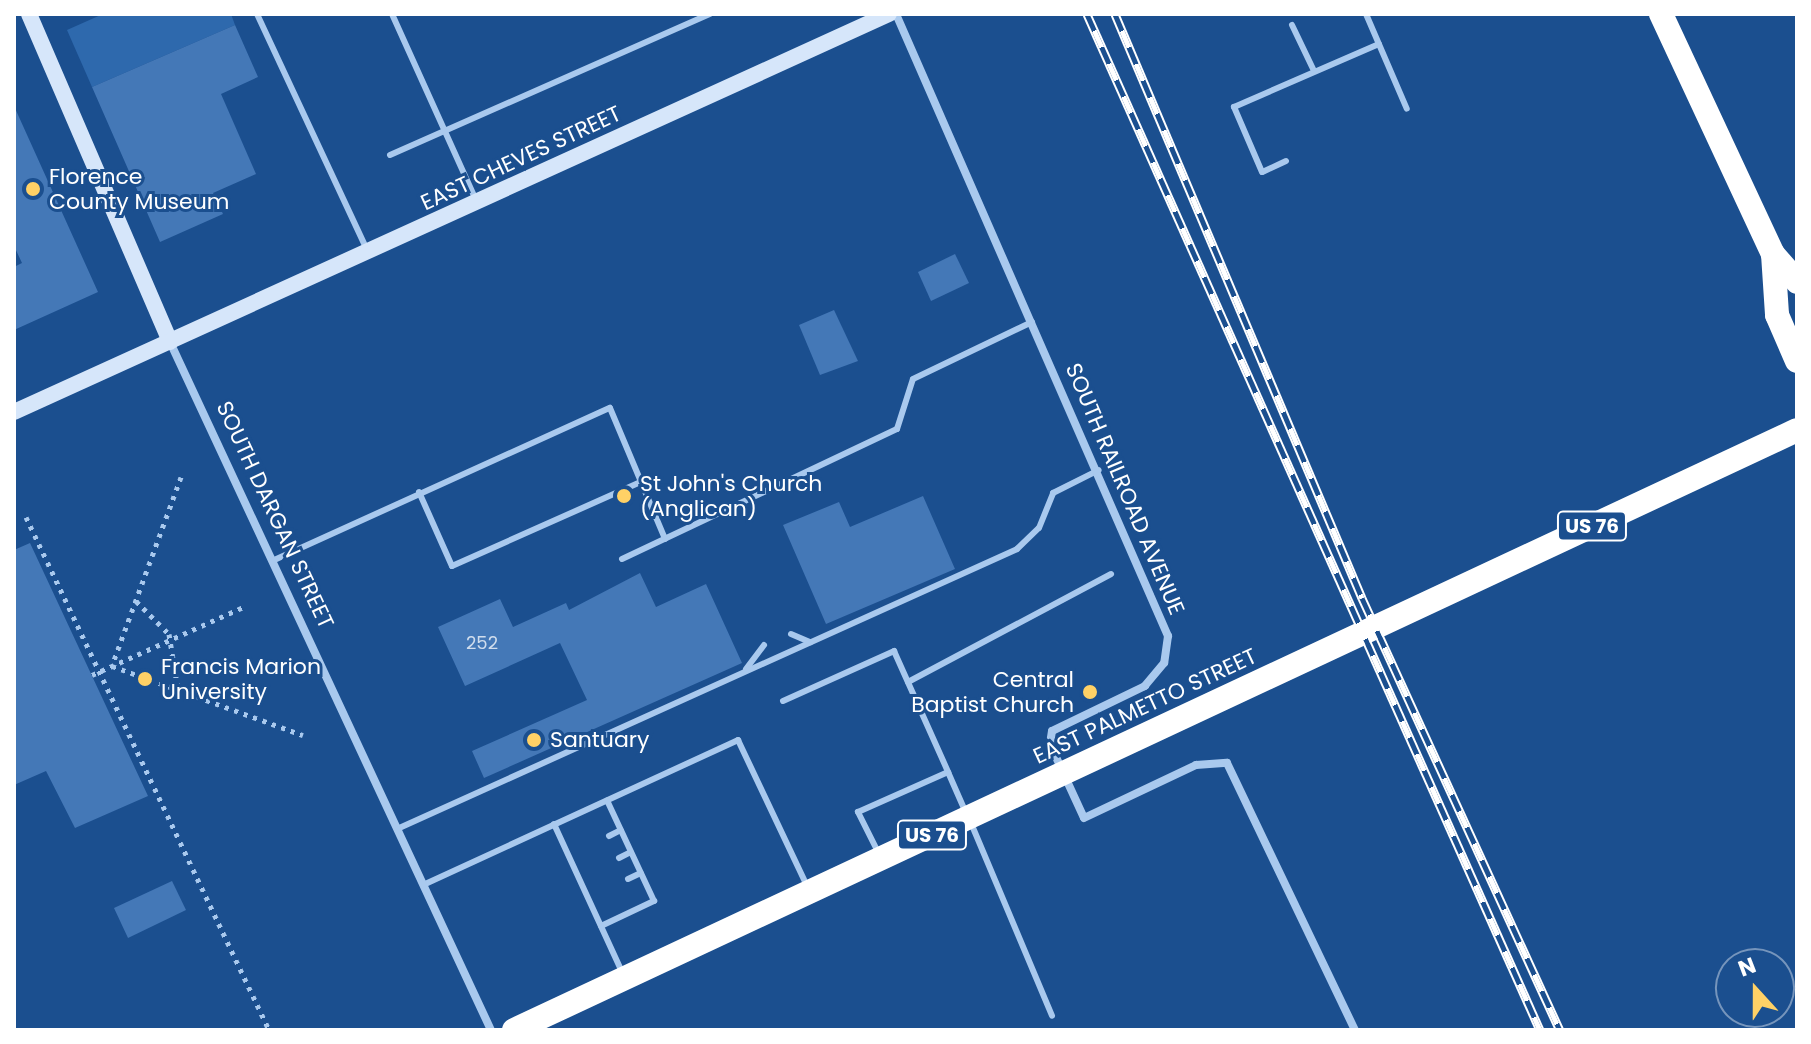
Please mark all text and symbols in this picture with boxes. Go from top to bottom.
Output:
street label: EAST CHEVES STREET [417,100,625,216]
place label: Florence County Museum [49,163,229,214]
marker: Florence County Museum [24,180,42,198]
street label: SOUTH RAILROAD AVENUE [1060,359,1190,619]
street label: SOUTH DARGAN STREET [211,397,339,633]
place label: St John's Church (Anglican) [640,470,822,522]
marker: St John's Church (Anglican) [615,487,633,505]
road number: US 76 [1556,510,1628,542]
house number: 252 [466,632,498,654]
street label: EAST PALMETTO STREET [1029,643,1261,769]
place label: Francis Marion University [161,653,321,704]
place label: Central Baptist Church [911,666,1074,718]
marker: Francis Marion University [136,670,154,688]
marker: Central Baptist Church [1081,683,1099,701]
place label: Santuary [550,727,649,753]
marker: Santuary [525,731,543,749]
road number: US 76 [896,819,968,851]
north arrow [1715,948,1795,1028]
text: N [1734,950,1760,984]

